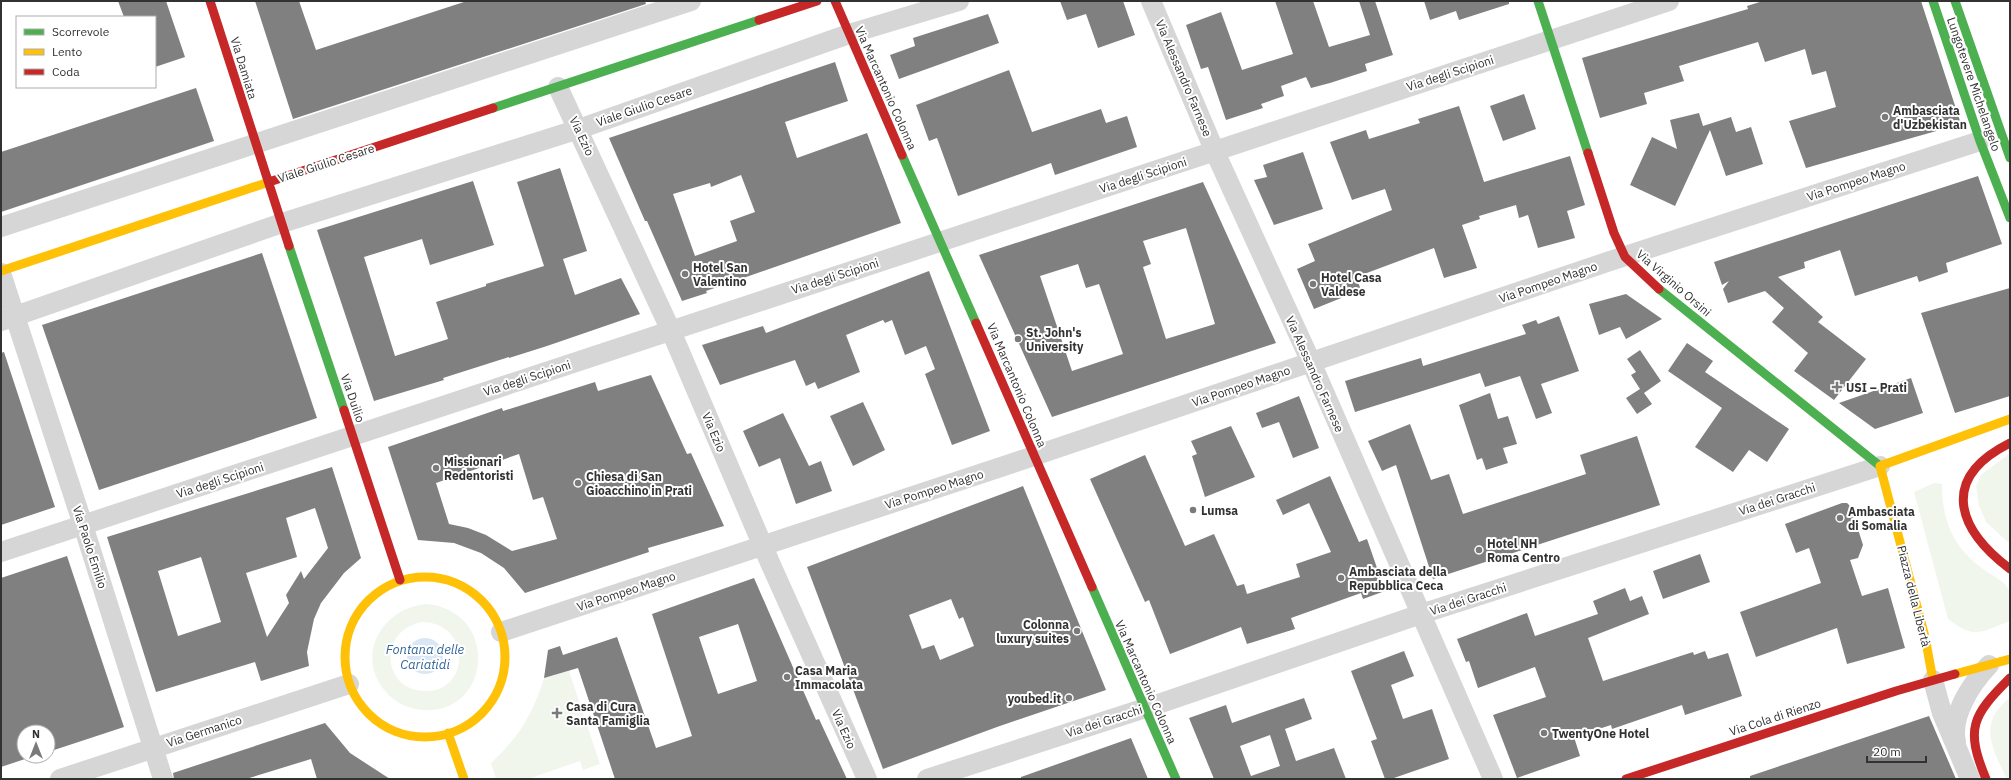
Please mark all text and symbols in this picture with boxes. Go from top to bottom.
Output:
street label: Lungotevere Michelangelo [1944,15,2004,153]
legend [16,16,156,88]
street label: Via Alessandro Farnese [1153,17,1216,139]
text: Scorrevole [52,24,110,39]
street label: Via Marcantonio Colonna [852,24,920,153]
street label: Via Damiata [227,35,261,102]
text: Lento [52,44,82,59]
street label: Via degli Scipioni [1404,52,1496,94]
text: Coda [52,64,80,79]
street label: Viale Giulio Cesare [594,82,694,129]
place label: Ambasciata d'Uzbekistan [1893,103,1967,132]
marker: Ambasciata d'Uzbekistan [1880,112,1890,122]
street label: Via Ezio [566,114,598,158]
street label: Viale Giulio Cesare [276,140,377,186]
street label: Via degli Scipioni [1097,154,1189,196]
street label: Via Pompeo Magno [1805,158,1908,204]
street label: Via Virginio Orsini [1634,246,1714,320]
street label: Via degli Scipioni [789,255,881,297]
street label: Via Pompeo Magno [1497,258,1599,306]
place label: Hotel San Valentino [693,260,748,289]
marker: Hotel San Valentino [680,269,690,279]
place label: Hotel Casa Valdese [1321,270,1382,299]
marker: Hotel Casa Valdese [1308,279,1318,289]
street label: Via Alessandro Farnese [1283,314,1348,435]
street label: Via Marcantonio Colonna [984,321,1050,450]
place label: St. John's University [1026,325,1084,354]
marker: St. John's University [1013,334,1023,344]
street label: Via degli Scipioni [481,357,573,399]
street label: Via Pompeo Magno [1190,362,1292,410]
street label: Via Duilio [338,372,368,425]
place label: USI – Prati [1846,380,1907,395]
marker: USI – Prati [1831,381,1843,393]
street label: Via Ezio [699,410,729,454]
place label: Missionari Redentoristi [444,454,513,483]
street label: Via degli Scipioni [174,459,266,501]
marker: Missionari Redentoristi [431,463,441,473]
street label: Via Pompeo Magno [883,466,986,512]
place label: Chiesa di San Gioacchino in Prati [586,469,692,498]
marker: Chiesa di San Gioacchino in Prati [573,478,583,488]
street label: Via dei Gracchi [1737,480,1817,518]
place label: Lumsa [1201,503,1238,518]
street label: Via Paolo Emilio [70,504,111,591]
place label: Ambasciata di Somalia [1848,504,1915,533]
marker: Lumsa [1188,505,1198,515]
marker: Ambasciata di Somalia [1835,513,1845,523]
place label: Hotel NH Roma Centro [1487,536,1560,565]
street label: Piazza della Libertà [1894,544,1934,649]
marker: Hotel NH Roma Centro [1474,545,1484,555]
place label: Ambasciata della Repubblica Ceca [1349,564,1447,593]
street label: Via Pompeo Magno [575,568,678,614]
marker: Ambasciata della Repubblica Ceca [1336,573,1346,583]
street label: Via dei Gracchi [1428,580,1508,618]
place label: Colonna luxury suites [996,617,1069,646]
street label: Via Marcantonio Colonna [1112,618,1180,747]
marker: Colonna luxury suites [1072,626,1082,636]
water label: Fontana delle Cariatidi [386,641,465,673]
place label: Casa Maria Immacolata [795,663,863,692]
marker: Casa Maria Immacolata [782,672,792,682]
place label: youbed.it [1008,691,1061,706]
marker: youbed.it [1064,693,1074,703]
street label: Via Cola di Rienzo [1727,695,1823,739]
place label: Casa di Cura Santa Famiglia [566,699,650,728]
street label: Via dei Gracchi [1064,702,1144,740]
marker: Casa di Cura Santa Famiglia [551,707,563,719]
street label: Via Ezio [829,707,859,751]
street label: Via Germanico [164,712,244,750]
north arrow [16,724,56,764]
place label: TwentyOne Hotel [1552,726,1649,741]
text: N [32,727,40,741]
marker: TwentyOne Hotel [1539,728,1549,738]
scale bar [1867,738,1926,764]
text: 20 m [1873,744,1901,759]

